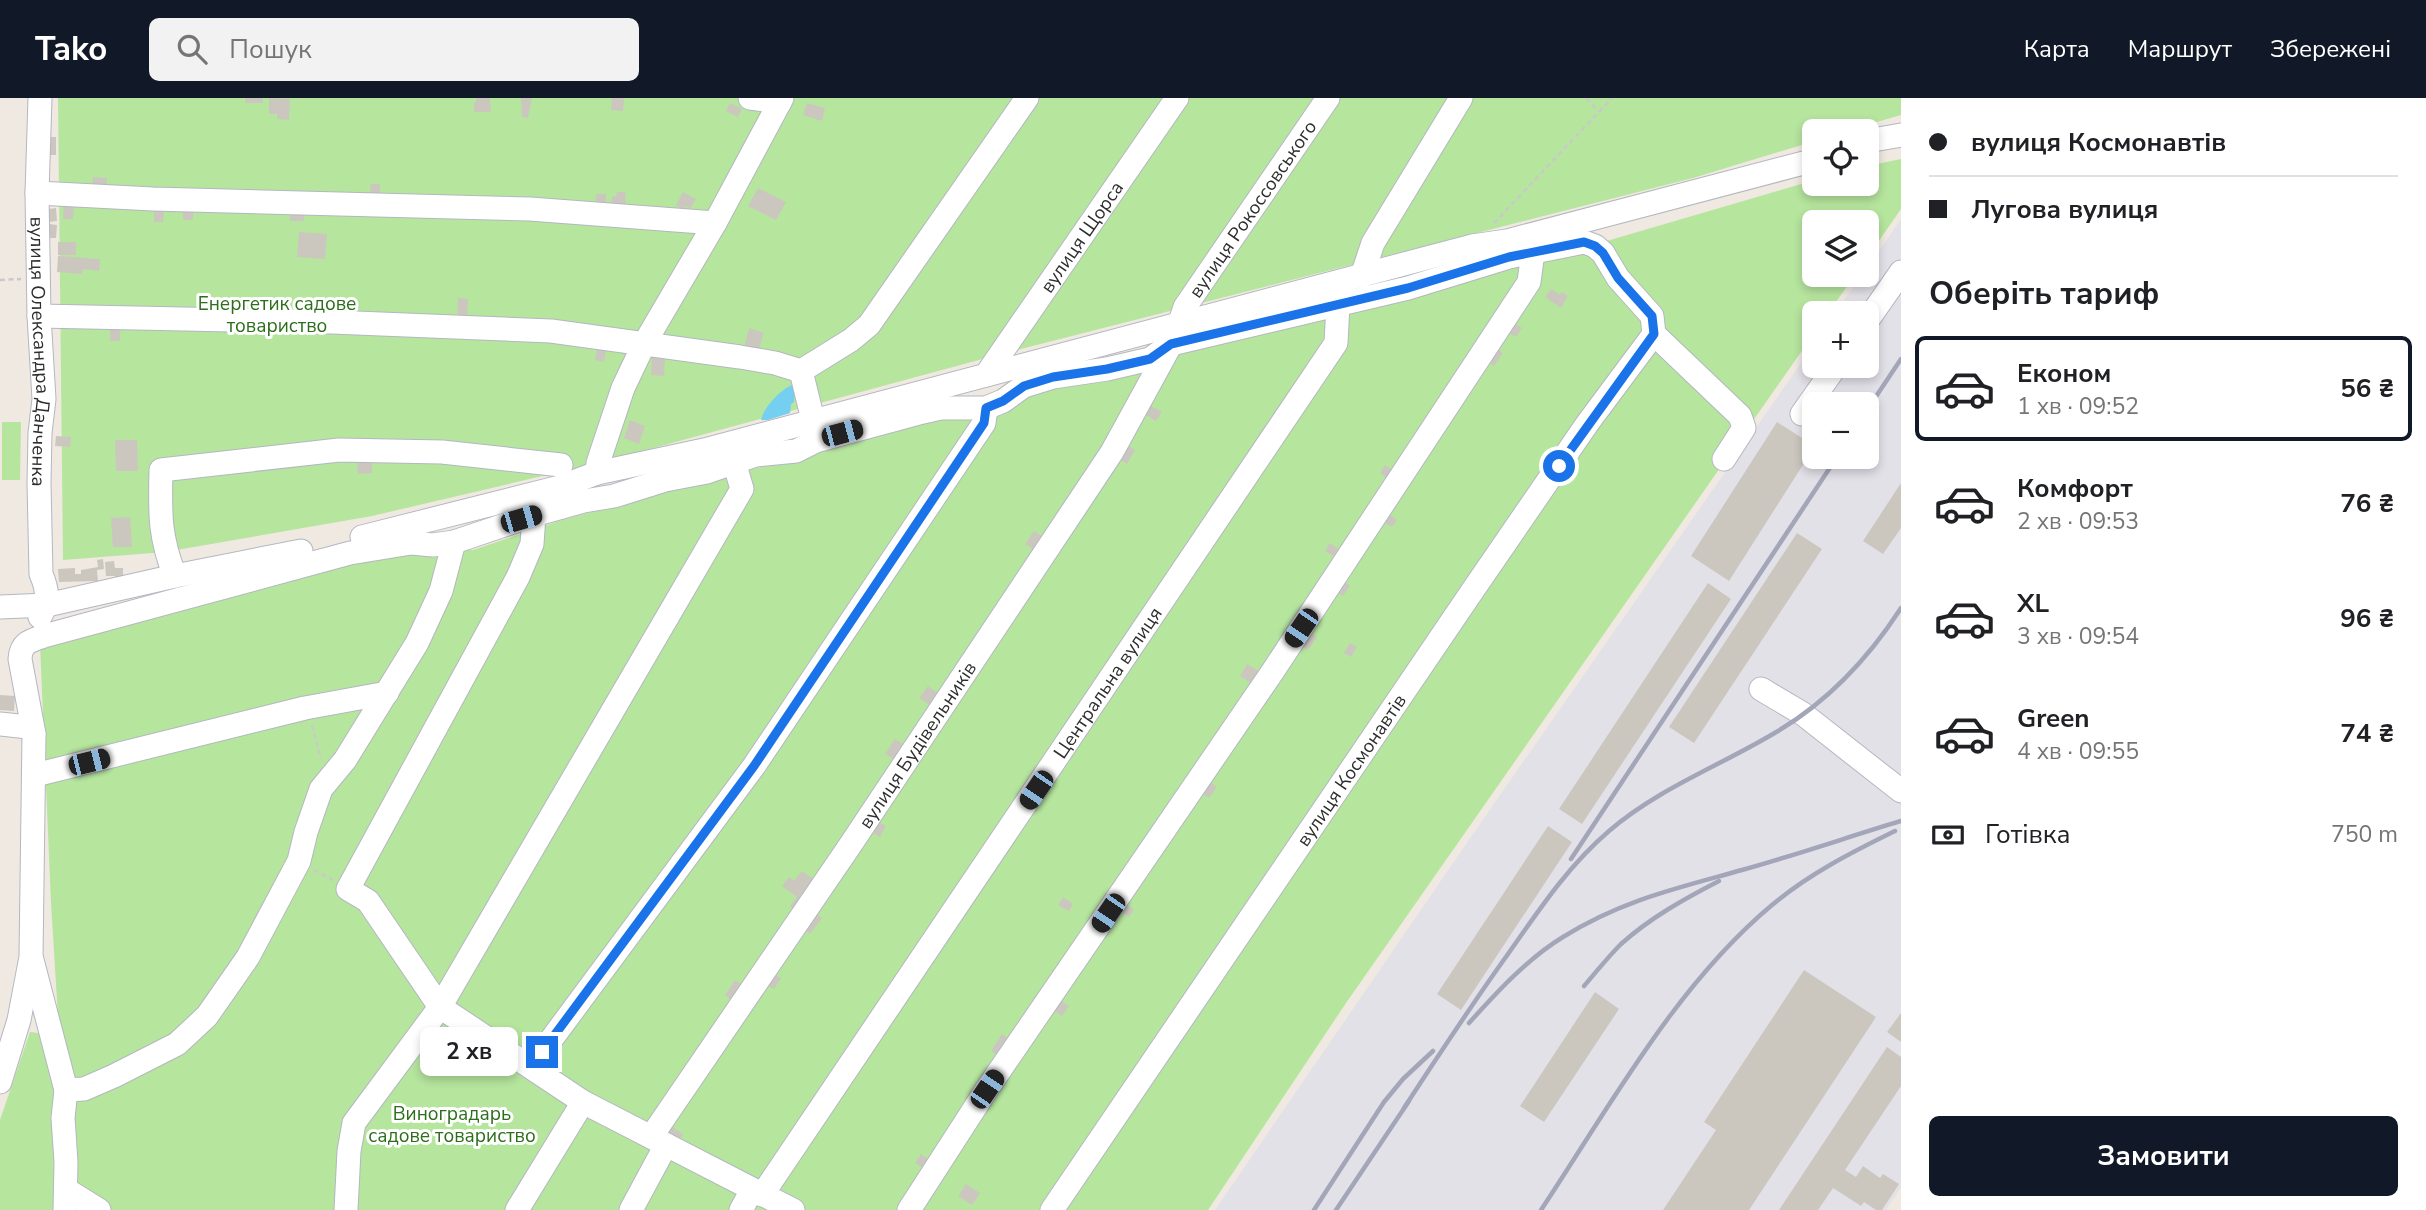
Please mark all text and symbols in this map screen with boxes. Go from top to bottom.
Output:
search box [149,18,639,81]
text: Tako [35,27,107,72]
icon: search [173,30,211,68]
text: Пошук [229,32,312,67]
text: Карта [2024,33,2090,65]
text: Маршрут [2128,33,2232,65]
text: Збережені [2270,33,2391,65]
street label: вулиця Рокоссовського [1183,115,1323,303]
map controls [1802,119,1879,469]
button: locate [1802,119,1879,196]
text: вулиця Космонавтів [1971,125,2226,160]
street label: вулиця Щорса [1035,176,1130,298]
text: Лугова вулиця [1971,192,2158,227]
button: layers [1802,210,1879,287]
street label: вулиця Олександра Данченка [23,217,56,487]
text: Оберіть тариф [1929,272,2159,315]
park label: Енергетик садове товариство [198,291,356,339]
button: + [1802,301,1879,378]
text: Економ [2017,356,2111,391]
icon: car [1933,357,1996,420]
text: 56 ₴ [2340,371,2394,406]
text: 1 хв · 09:52 [2017,391,2139,422]
button: − [1802,392,1879,469]
car [819,417,866,449]
route start [1543,450,1575,482]
text: Комфорт [2017,471,2133,506]
icon: car [1933,472,1996,535]
text: 76 ₴ [2340,486,2394,521]
car [498,503,545,535]
text: 2 хв · 09:53 [2017,506,2139,537]
text: XL [2017,586,2049,621]
icon: car [1933,587,1996,650]
text: 96 ₴ [2340,601,2394,636]
street label: Центральна вулиця [1048,602,1168,764]
car [1281,605,1322,651]
text: 3 хв · 09:54 [2017,621,2139,652]
street label: вулиця Будівельників [853,657,983,834]
street label: вулиця Космонавтів [1291,689,1413,852]
text: Green [2017,701,2090,736]
icon: car [1933,702,1996,765]
text: 74 ₴ [2340,716,2394,751]
text: 4 хв · 09:55 [2017,736,2139,767]
car [67,747,112,777]
car [1016,767,1057,813]
icon: cash [1929,816,1967,854]
text: Готівка [1985,817,2070,852]
text: 750 m [2331,819,2398,850]
car [1088,890,1129,936]
callout: 2 хв [420,1028,518,1076]
text: 2 хв [446,1036,492,1067]
route end [526,1036,558,1068]
car [967,1066,1008,1112]
park label: Виноградарь садове товариство [368,1101,536,1149]
button: Замовити [1929,1116,2398,1196]

